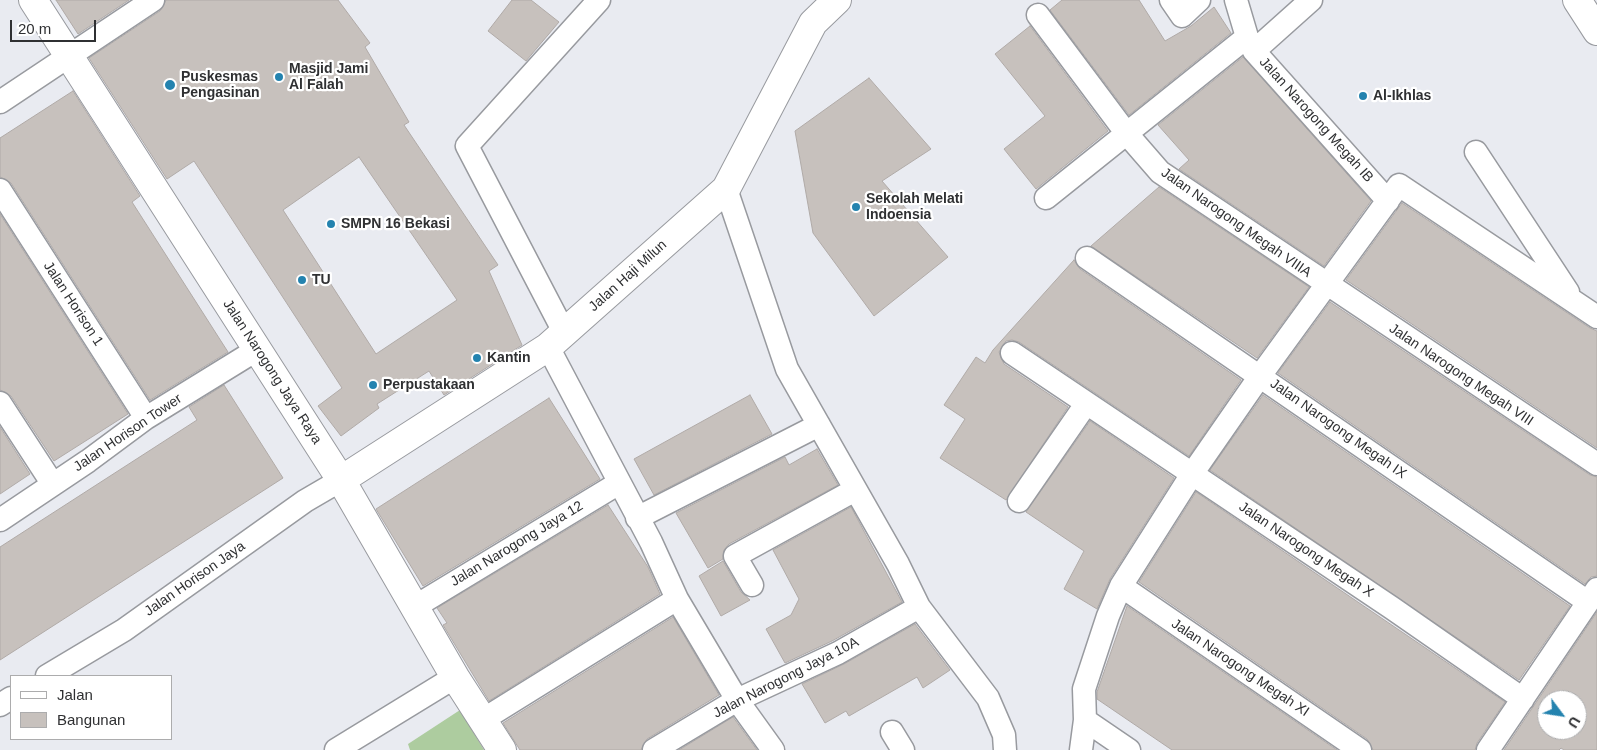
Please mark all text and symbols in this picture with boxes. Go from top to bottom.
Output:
scale bar [12,10,99,42]
text: 20 m [18,20,51,37]
street label: Jalan Narogong Megah IB [1255,54,1377,186]
place label: Masjid Jami Al Falah [289,61,368,94]
place label: Puskesmas Pengasinan [181,69,260,102]
marker: Masjid Jami Al Falah [273,71,285,83]
marker: Puskesmas Pengasinan [163,78,177,92]
place label: Al-Ikhlas [1373,88,1431,104]
marker: Al-Ikhlas [1357,90,1369,102]
street label: Jalan Narogong Megah VIIIA [1158,165,1314,281]
place label: Sekolah Melati Indoensia [866,191,963,223]
marker: Sekolah Melati Indoensia [850,201,862,213]
place label: SMPN 16 Bekasi [341,216,450,232]
marker: SMPN 16 Bekasi [325,218,337,230]
street label: Jalan Haji Milun [586,237,670,315]
street label: Jalan Horison 1 [39,259,107,349]
place label: TU [312,272,331,288]
marker: TU [296,274,308,286]
street label: Jalan Narogong Jaya Raya [219,297,325,447]
street label: Jalan Narogong Megah VIII [1386,320,1536,430]
place label: Kantin [487,350,531,366]
marker: Kantin [471,352,483,364]
street label: Jalan Narogong Megah IX [1267,375,1409,483]
place label: Perpustakaan [383,377,475,393]
marker: Perpustakaan [367,379,379,391]
street label: Jalan Horison Tower [71,391,185,475]
street label: Jalan Narogong Jaya 12 [448,498,586,590]
street label: Jalan Narogong Megah X [1235,499,1377,601]
street label: Jalan Horison Jaya [141,538,249,620]
street label: Jalan Narogong Megah XI [1168,616,1312,720]
street label: Jalan Narogong Jaya 10A [710,634,862,722]
legend [10,675,172,740]
text: Jalan [57,686,93,703]
north arrow [1537,690,1587,740]
text: Bangunan [57,711,125,728]
text: U [1565,714,1583,731]

